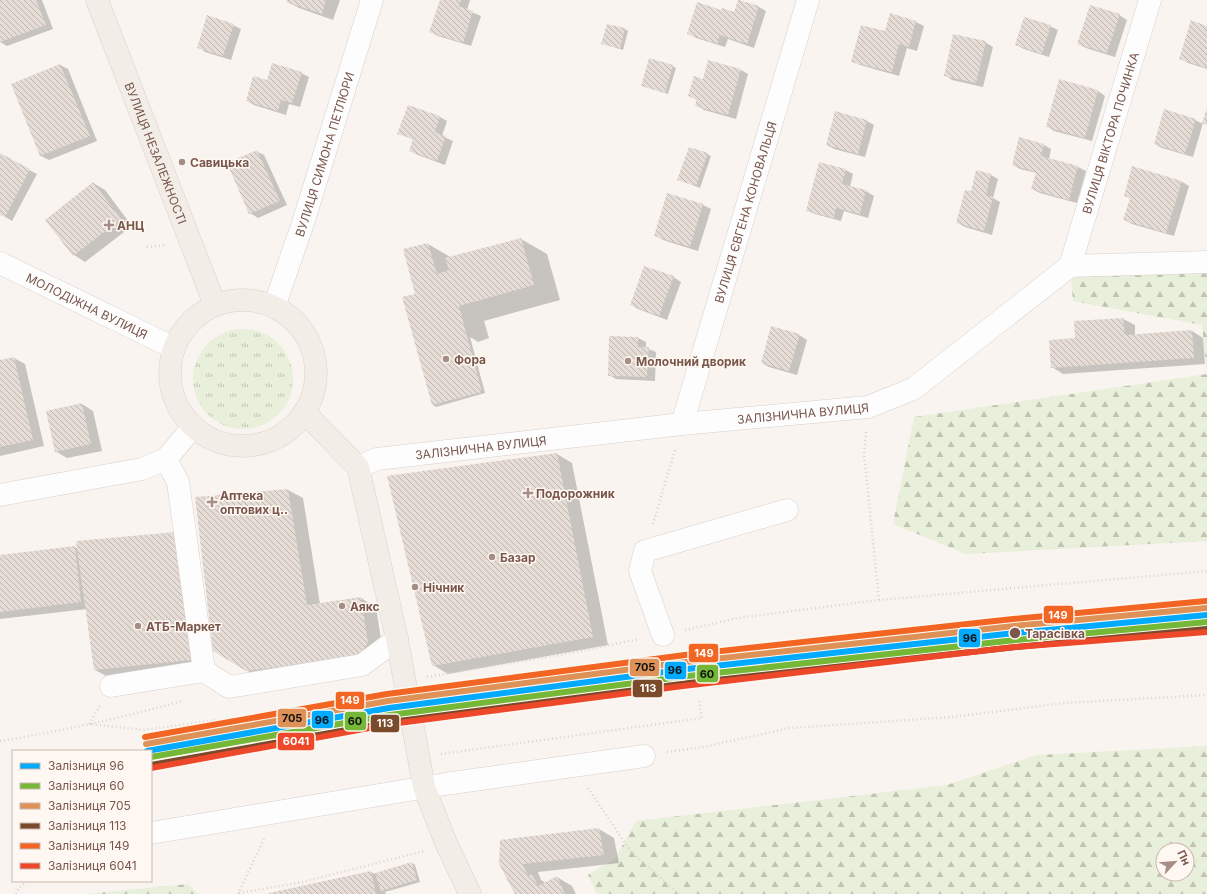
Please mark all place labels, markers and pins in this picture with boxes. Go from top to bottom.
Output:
place label: Савицька [190,155,249,170]
marker: Савицька [177,157,187,167]
place label: АНЦ [117,218,144,233]
marker: АНЦ [104,220,114,230]
place label: Фора [454,352,486,367]
marker: Фора [441,354,451,364]
place label: Молочний дворик [636,354,746,369]
marker: Молочний дворик [623,356,633,366]
place label: Подорожник [536,486,615,501]
place label: Аптека оптових ц‥ [220,488,288,517]
marker: Подорожник [523,488,533,498]
marker: Аптека оптових ц‥ [207,497,217,507]
place label: Базар [500,550,536,565]
marker: Базар [487,552,497,562]
place label: Нічник [423,580,464,595]
marker: Нічник [410,582,420,592]
place label: Аякс [350,599,380,614]
marker: Аякс [337,601,347,611]
place label: АТБ-Маркет [146,619,221,634]
marker: АТБ-Маркет [133,621,143,631]
marker: Тарасівка [1008,626,1022,640]
place label: Тарасівка [1025,626,1085,641]

